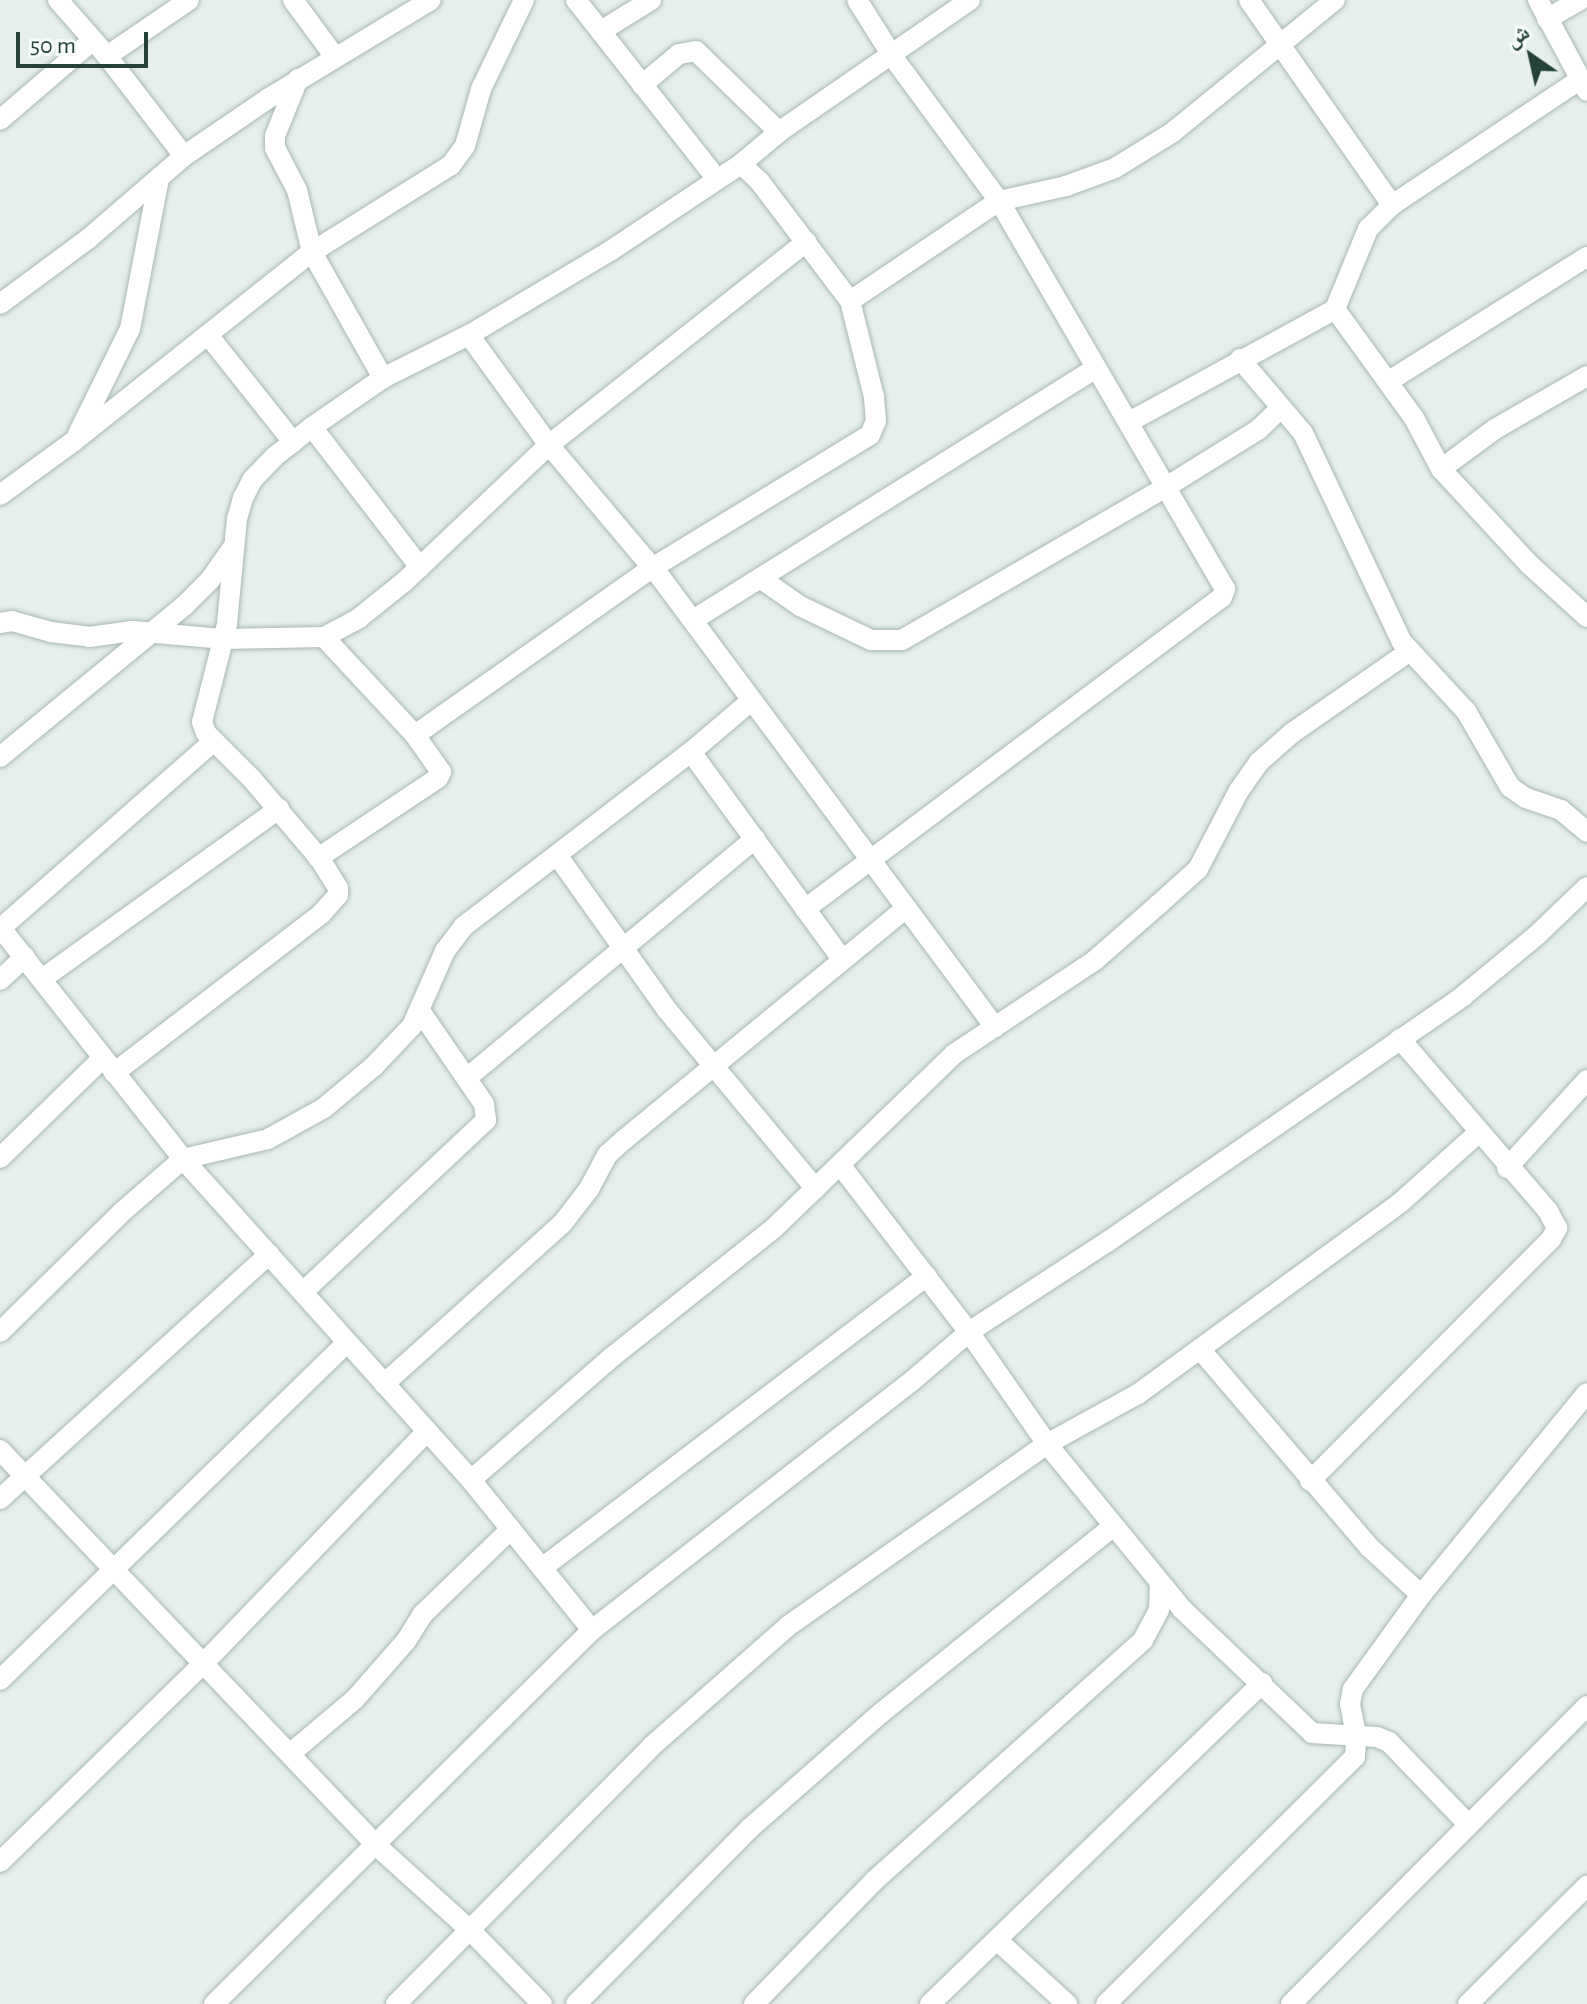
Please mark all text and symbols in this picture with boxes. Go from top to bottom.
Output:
scale bar [20,16,152,66]
north arrow [1491,16,1571,96]
text: ش [1502,20,1533,52]
text: 50 m [30,34,76,58]

